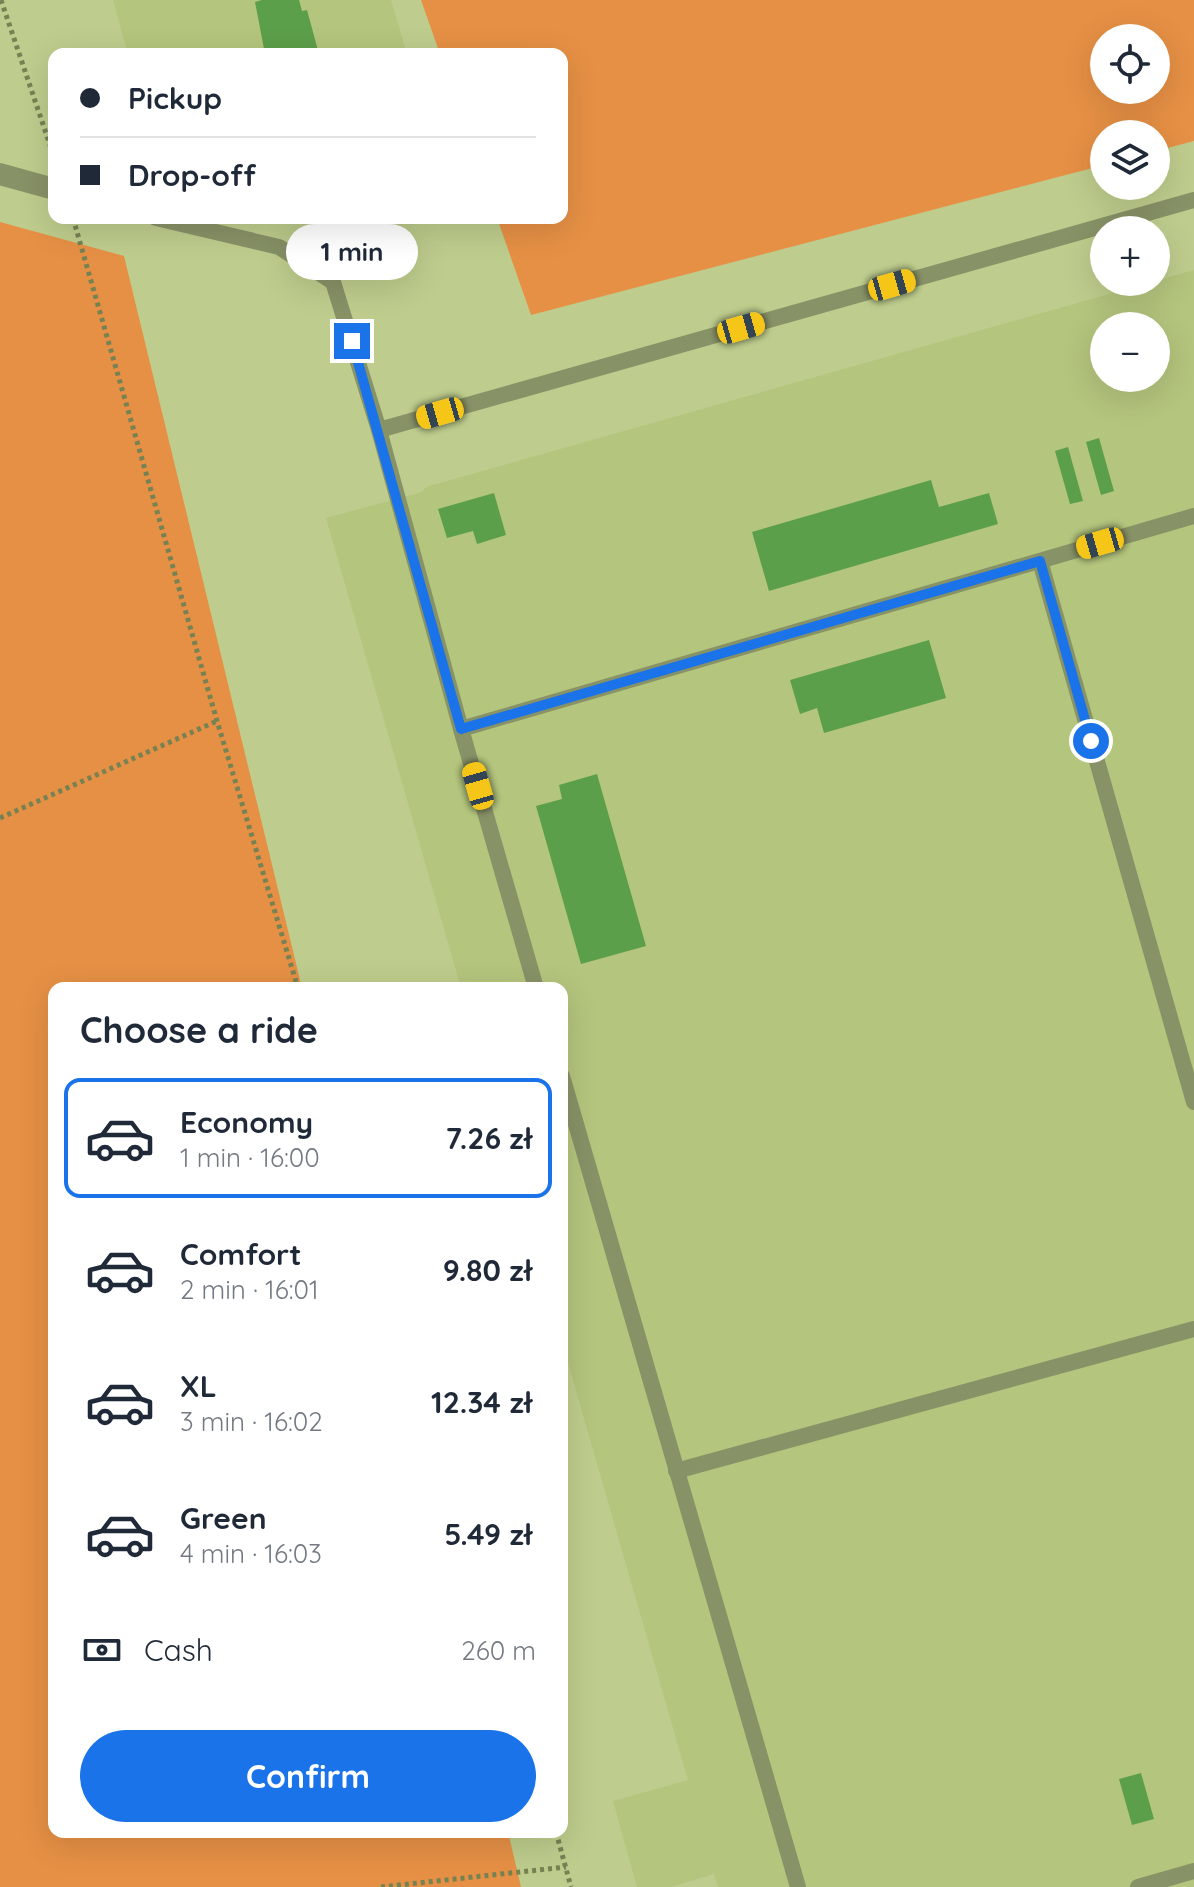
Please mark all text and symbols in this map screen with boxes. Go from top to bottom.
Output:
map controls [1090,24,1170,392]
button: locate [1090,24,1170,104]
text: Pickup [128,79,222,117]
button: layers [1090,120,1170,200]
text: Drop-off [128,156,256,194]
button: + [1090,216,1170,296]
callout: 1 min [286,225,418,281]
text: 1 min [321,235,384,268]
car [866,267,918,303]
car [715,310,767,346]
button: − [1090,312,1170,392]
route end [334,323,370,359]
car [414,395,466,431]
car [1074,525,1126,561]
route start [1073,723,1109,759]
car [460,760,496,812]
text: Choose a ride [80,1007,318,1052]
icon: car [84,1102,156,1174]
text: Economy [180,1103,313,1141]
text: 7.26 zł [445,1119,532,1157]
text: 1 min · 16:00 [180,1141,320,1174]
icon: car [84,1234,156,1306]
text: Comfort [180,1235,301,1273]
text: 9.80 zł [443,1251,532,1289]
text: 2 min · 16:01 [180,1273,319,1306]
icon: car [84,1366,156,1438]
text: XL [180,1367,217,1405]
text: 12.34 zł [431,1383,532,1421]
text: 3 min · 16:02 [180,1405,323,1438]
icon: car [84,1498,156,1570]
text: Green [180,1499,267,1537]
text: 5.49 zł [444,1515,532,1553]
text: 4 min · 16:03 [180,1537,322,1570]
icon: cash [80,1628,124,1672]
text: Cash [144,1631,213,1669]
text: 260 m [461,1634,536,1667]
button: Confirm [80,1730,536,1822]

